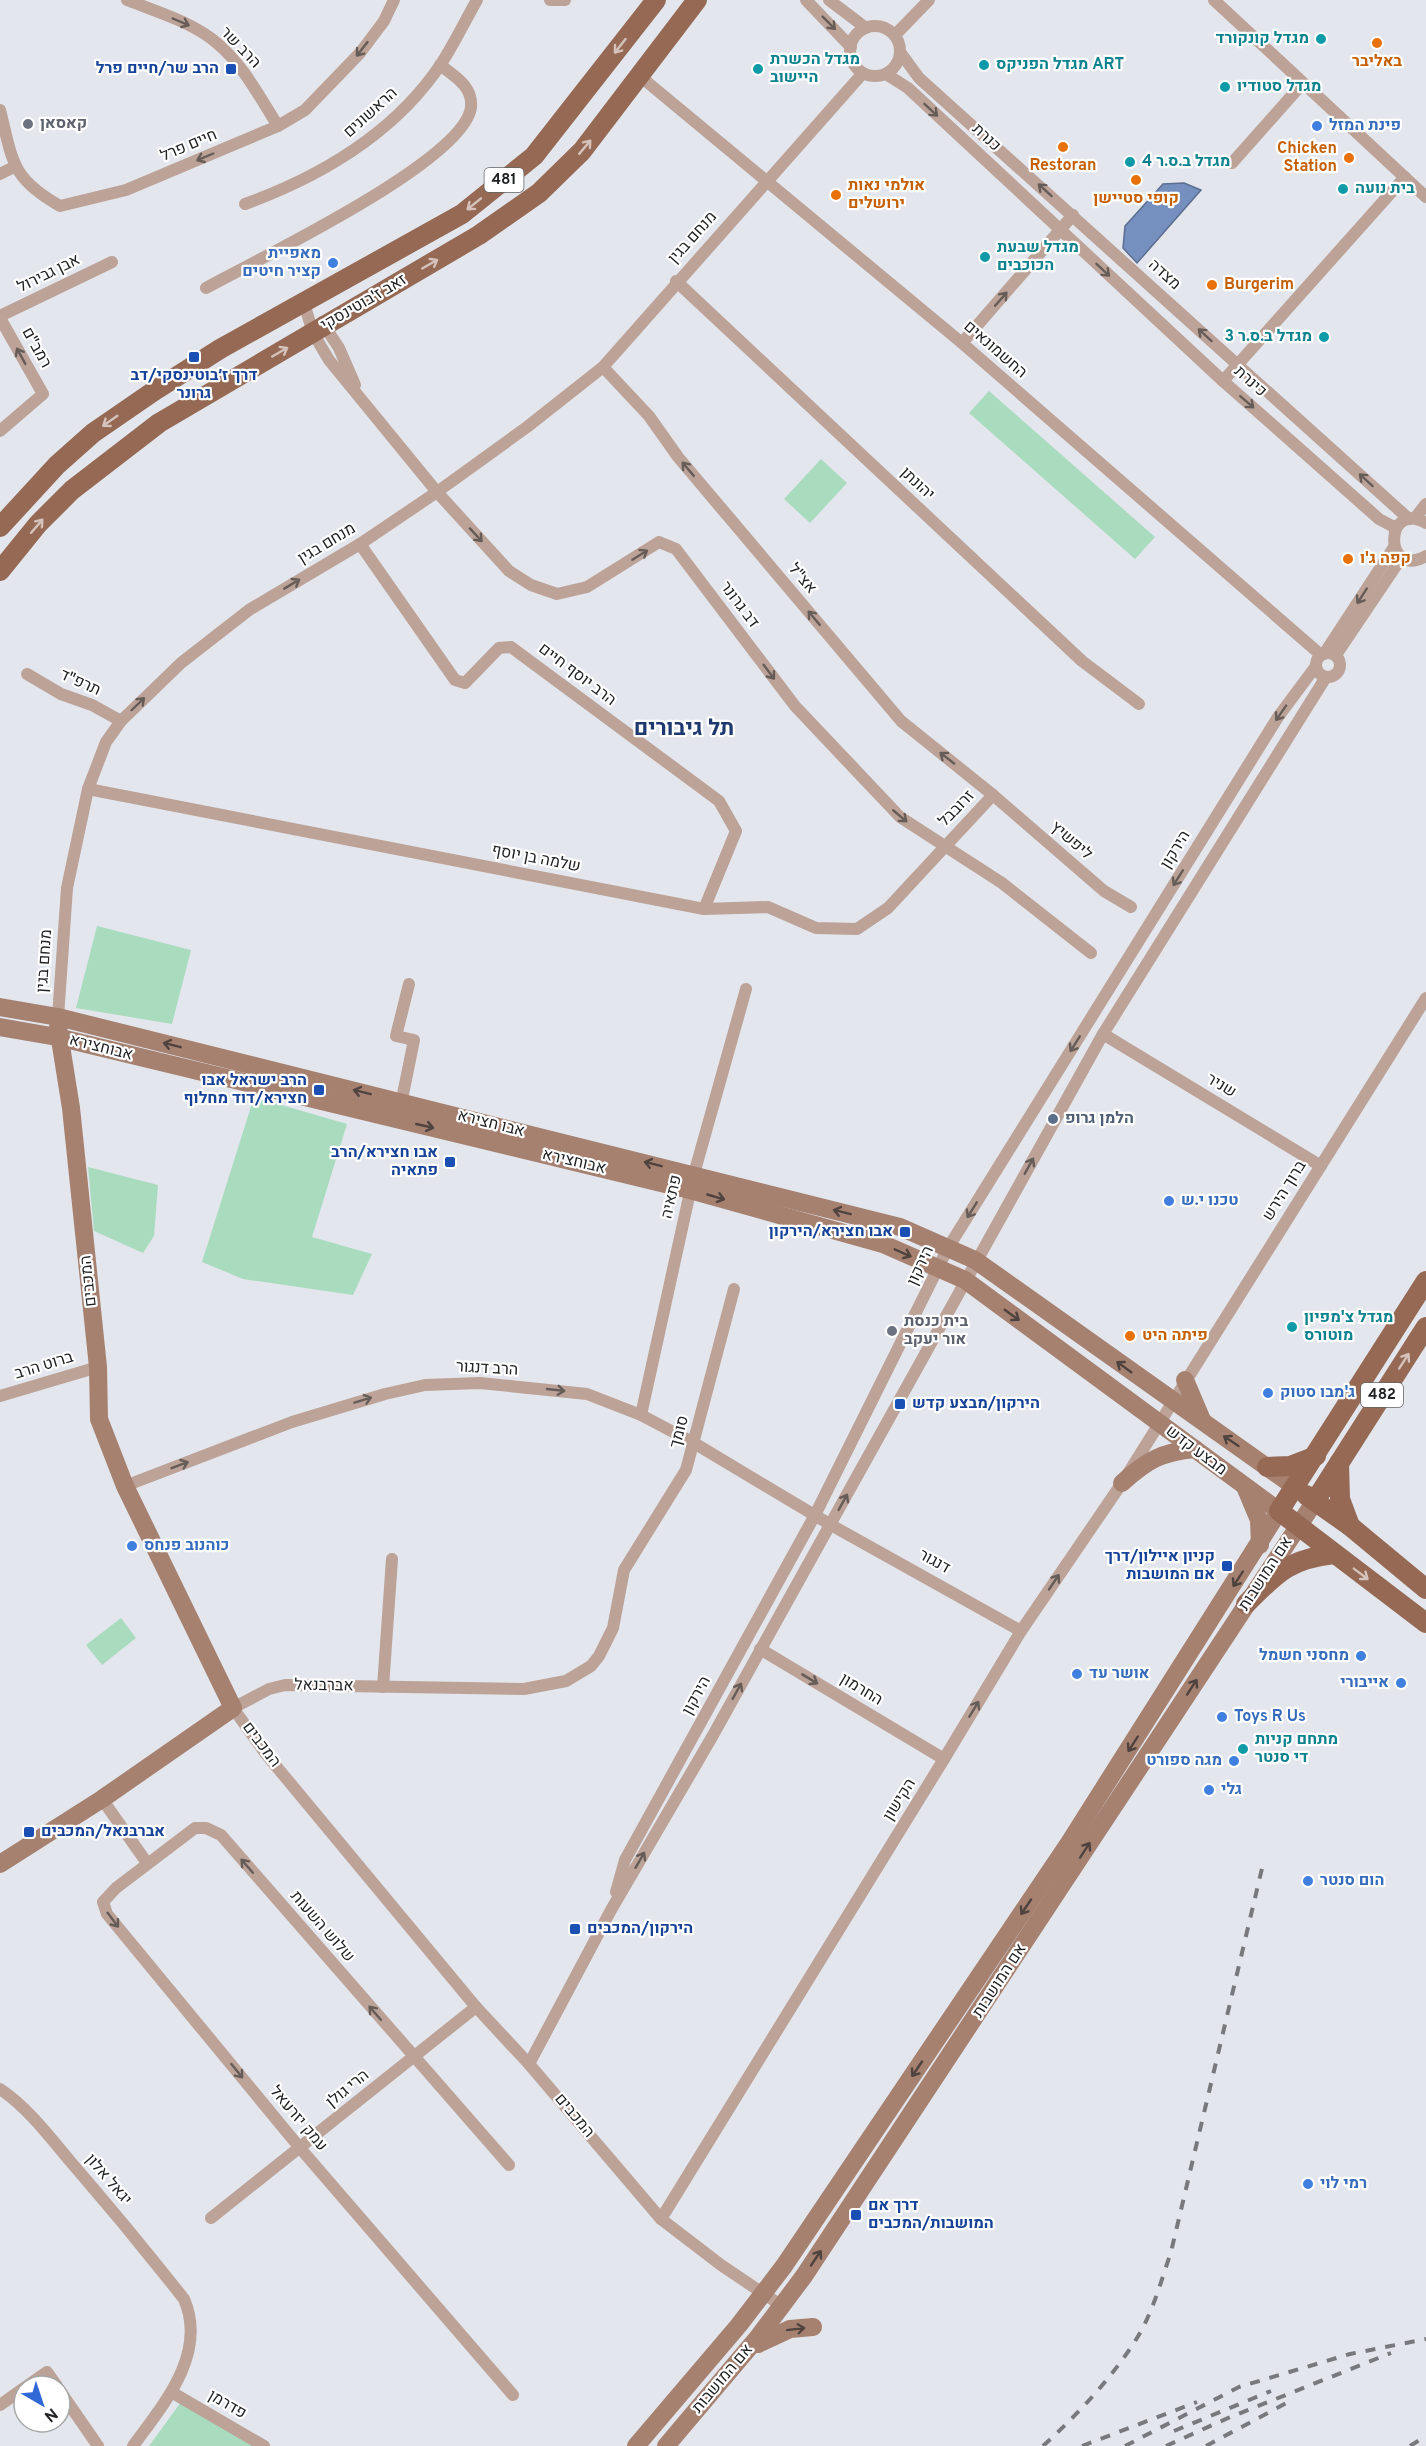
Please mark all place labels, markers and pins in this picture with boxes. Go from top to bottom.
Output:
place label: מגדל קונקורד [1215,29,1309,49]
marker: מגדל קונקורד [1314,32,1328,46]
marker: באליבר [1370,36,1384,50]
place label: מגדל הכשרת היישוב [770,50,860,88]
place label: באליבר [1352,52,1402,72]
place label: מגדל הפניקס ART [996,55,1124,75]
marker: מגדל הפניקס ART [977,58,991,72]
place label: הרב שר/חיים פרל [96,59,219,79]
marker: הרב שר/חיים פרל [224,62,238,76]
marker: מגדל הכשרת היישוב [751,62,765,76]
place label: מגדל סטודיו [1237,77,1321,97]
marker: מגדל סטודיו [1218,80,1232,94]
place label: קאסאן [40,114,87,134]
place label: פינת המזל [1329,116,1401,136]
marker: קאסאן [21,117,35,131]
marker: פינת המזל [1310,119,1324,133]
place label: Chicken Station [1277,139,1337,177]
marker: Restoran [1056,140,1070,154]
marker: Chicken Station [1342,151,1356,165]
place label: מגדל ב.ס.ר 4 [1142,152,1230,172]
marker: מגדל ב.ס.ר 4 [1123,155,1137,169]
place label: Restoran [1029,156,1097,176]
marker: קופי סטיישן [1129,173,1143,187]
place label: אולמי נאות ירושלים [848,176,925,214]
place label: בית נועה [1355,179,1415,199]
marker: בית נועה [1336,182,1350,196]
marker: אולמי נאות ירושלים [829,188,843,202]
place label: קופי סטיישן [1093,189,1179,209]
place label: מגדל שבעת הכוכבים [997,238,1079,276]
place label: מאפיית קציר חיטים [242,244,321,282]
marker: מגדל שבעת הכוכבים [978,250,992,264]
marker: מאפיית קציר חיטים [326,256,340,270]
place label: Burgerim [1224,275,1294,295]
marker: Burgerim [1205,278,1219,292]
place label: מגדל ב.ס.ר 3 [1224,327,1312,347]
marker: מגדל ב.ס.ר 3 [1317,330,1331,344]
marker: דרך ז׳בוטינסקי/דב גרונר [187,350,201,364]
place label: דרך ז׳בוטינסקי/דב גרונר [131,366,257,404]
place label: קפה ג'ו [1360,549,1411,569]
marker: קפה ג'ו [1341,552,1355,566]
place label: הרב ישראל אבו חצירא/דוד מחלוף [184,1071,307,1109]
marker: הרב ישראל אבו חצירא/דוד מחלוף [312,1083,326,1097]
place label: הלמן גרופ [1065,1109,1134,1129]
marker: הלמן גרופ [1046,1112,1060,1126]
place label: אבו חצירא/הרב פתאיה [331,1143,438,1181]
marker: אבו חצירא/הרב פתאיה [443,1155,457,1169]
place label: טכנו י.ש [1181,1191,1239,1211]
marker: טכנו י.ש [1162,1194,1176,1208]
place label: אבו חצירא/הירקון [769,1222,893,1242]
marker: אבו חצירא/הירקון [898,1225,912,1239]
place label: מגדל צ'מפיון מוטורס [1304,1308,1393,1346]
place label: בית כנסת אור יעקב [904,1312,969,1350]
marker: מגדל צ'מפיון מוטורס [1285,1320,1299,1334]
marker: בית כנסת אור יעקב [885,1324,899,1338]
place label: פיתה היט [1142,1326,1208,1346]
marker: פיתה היט [1123,1329,1137,1343]
place label: ג'מבו סטוק [1280,1383,1355,1403]
marker: ג'מבו סטוק [1261,1386,1275,1400]
place label: הירקון/מבצע קדש [912,1394,1040,1414]
marker: הירקון/מבצע קדש [893,1397,907,1411]
place label: כוהנוב פנחס [144,1536,229,1556]
marker: כוהנוב פנחס [125,1539,139,1553]
place label: קניון איילון/דרך אם המושבות [1105,1547,1215,1585]
marker: קניון איילון/דרך אם המושבות [1220,1559,1234,1573]
place label: מחסני חשמל [1259,1646,1349,1666]
marker: מחסני חשמל [1354,1649,1368,1663]
place label: אושר עד [1089,1664,1150,1684]
marker: אושר עד [1070,1667,1084,1681]
place label: אייבורי [1340,1673,1389,1693]
marker: אייבורי [1394,1676,1408,1690]
place label: Toys R Us [1234,1707,1306,1727]
marker: Toys R Us [1215,1710,1229,1724]
place label: מתחם קניות די סנטר [1255,1730,1338,1768]
marker: מתחם קניות די סנטר [1236,1742,1250,1756]
place label: מגה ספורט [1146,1751,1222,1771]
marker: מגה ספורט [1227,1754,1241,1768]
place label: גלי [1221,1780,1242,1800]
marker: גלי [1202,1783,1216,1797]
place label: אברבנאל/המכבים [41,1822,165,1842]
marker: אברבנאל/המכבים [22,1825,36,1839]
place label: הום סנטר [1320,1871,1384,1891]
marker: הום סנטר [1301,1874,1315,1888]
place label: הירקון/המכבים [587,1919,693,1939]
marker: הירקון/המכבים [568,1922,582,1936]
place label: רמי לוי [1320,2174,1367,2194]
marker: רמי לוי [1301,2177,1315,2191]
place label: דרך אם המושבות/המכבים [868,2196,994,2234]
marker: דרך אם המושבות/המכבים [849,2208,863,2222]

